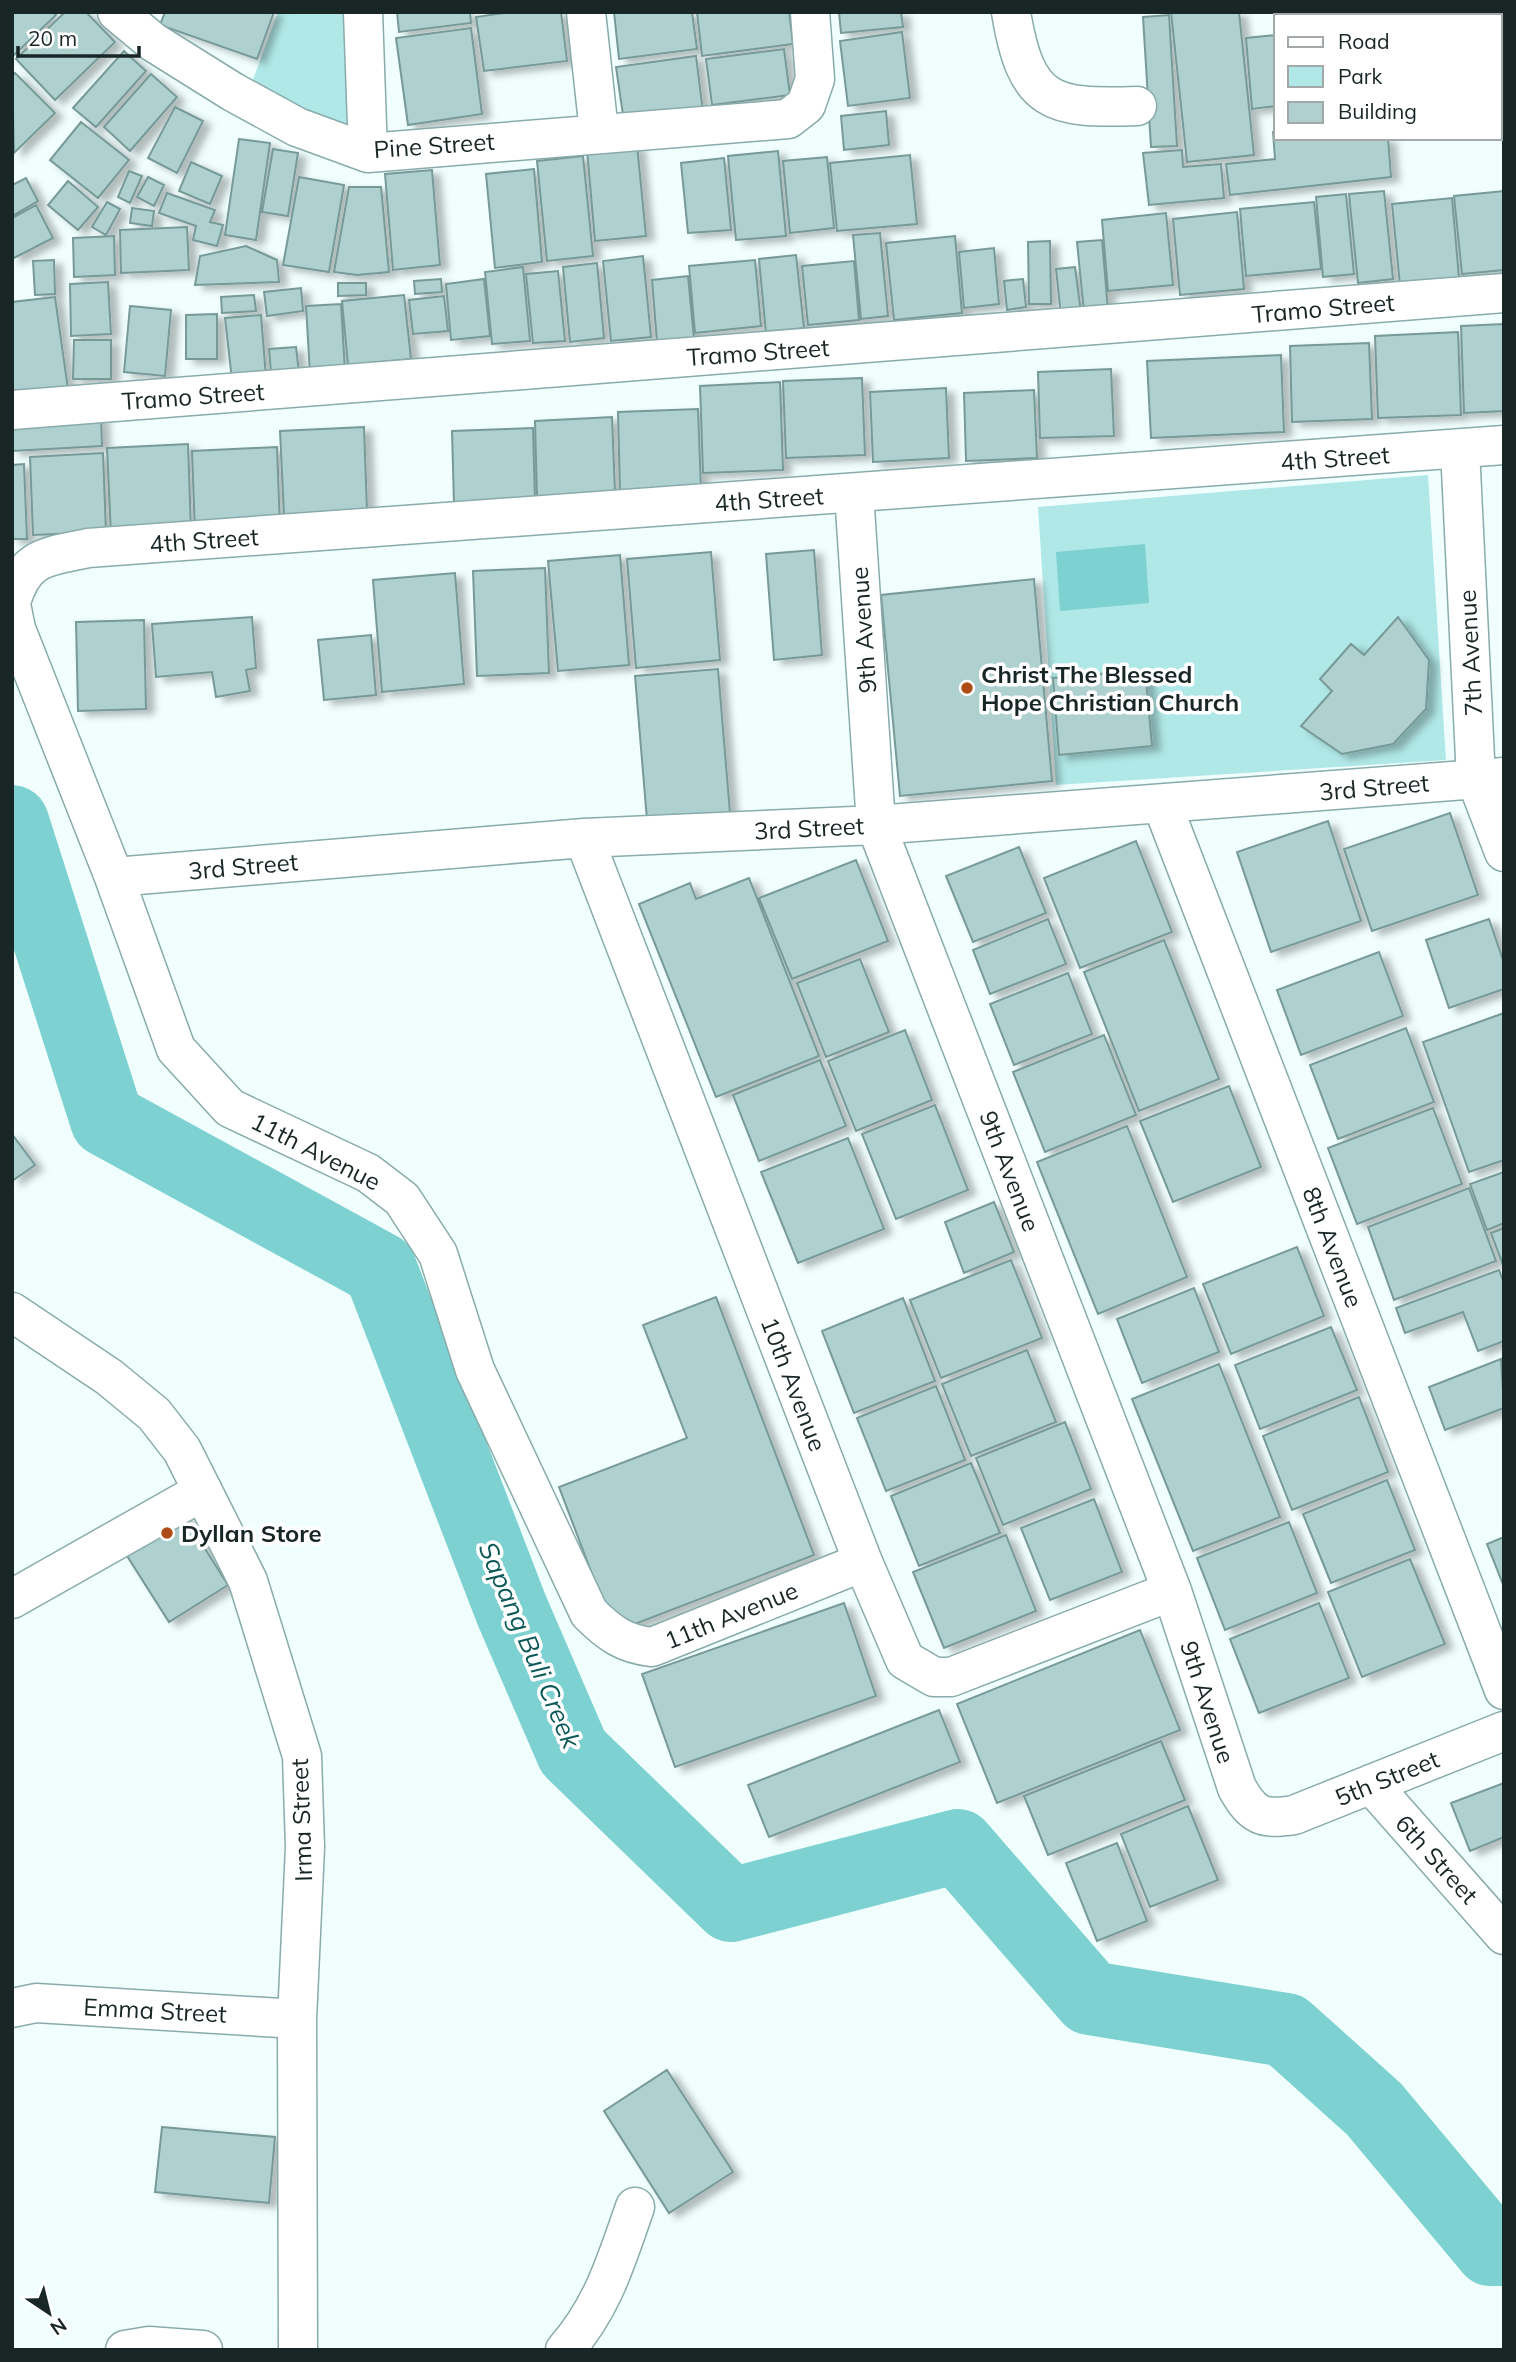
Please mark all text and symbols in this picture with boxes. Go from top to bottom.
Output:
scale bar [18,14,138,58]
legend [1274,14,1502,140]
text: 20 m [28,25,77,51]
text: Road [1338,28,1389,54]
text: Park [1338,63,1382,89]
text: Building [1338,98,1417,124]
street label: Pine Street [373,126,495,164]
street label: Tramo Street [1250,287,1396,329]
street label: Tramo Street [686,332,830,372]
street label: Tramo Street [121,376,265,416]
street label: 4th Street [1279,439,1391,477]
street label: 4th Street [713,480,825,518]
street label: 4th Street [148,521,260,559]
street label: 9th Avenue [844,566,882,694]
street label: 7th Avenue [1452,589,1488,717]
place label: Christ The Blessed Hope Christian Church [981,659,1239,717]
marker: Christ The Blessed Hope Christian Church [959,680,975,696]
street label: 3rd Street [1318,767,1430,807]
street label: 3rd Street [753,810,865,846]
street label: 3rd Street [187,846,299,886]
street label: 11th Avenue [246,1106,386,1196]
street label: 9th Avenue [973,1106,1047,1236]
street label: 8th Avenue [1296,1182,1370,1312]
street label: 10th Avenue [755,1313,833,1455]
place label: Dyllan Store [181,1518,322,1548]
marker: Dyllan Store [159,1525,175,1541]
water label: Sapang Buli Creek [472,1537,589,1754]
street label: 11th Avenue [660,1575,802,1655]
street label: 9th Avenue [1174,1637,1242,1767]
street label: 5th Street [1331,1744,1443,1812]
street label: Irma Street [284,1758,318,1882]
street label: 6th Street [1389,1808,1485,1910]
street label: Emma Street [83,1991,227,2029]
north arrow [14,2278,84,2348]
text: N [46,2313,72,2341]

